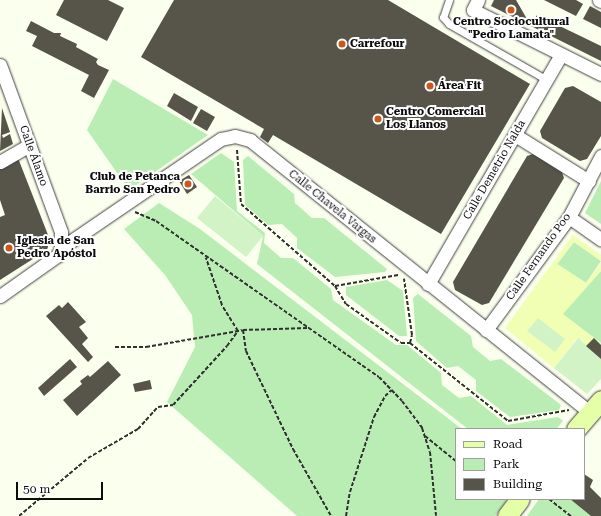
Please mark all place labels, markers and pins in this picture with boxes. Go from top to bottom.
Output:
marker: Centro Sociocultural "Pedro Lamata" [506,5,516,15]
place label: Centro Sociocultural "Pedro Lamata" [453,16,569,42]
place label: Carrefour [350,37,404,51]
marker: Carrefour [337,39,347,49]
place label: Área Fit [438,79,482,93]
marker: Área Fit [425,81,435,91]
place label: Centro Comercial Los Llanos [386,106,484,132]
marker: Centro Comercial Los Llanos [373,114,383,124]
place label: Club de Petanca Barrio San Pedro [85,171,180,197]
marker: Club de Petanca Barrio San Pedro [183,179,193,189]
place label: Iglesia de San Pedro Apóstol [17,235,96,261]
marker: Iglesia de San Pedro Apóstol [4,243,14,253]

